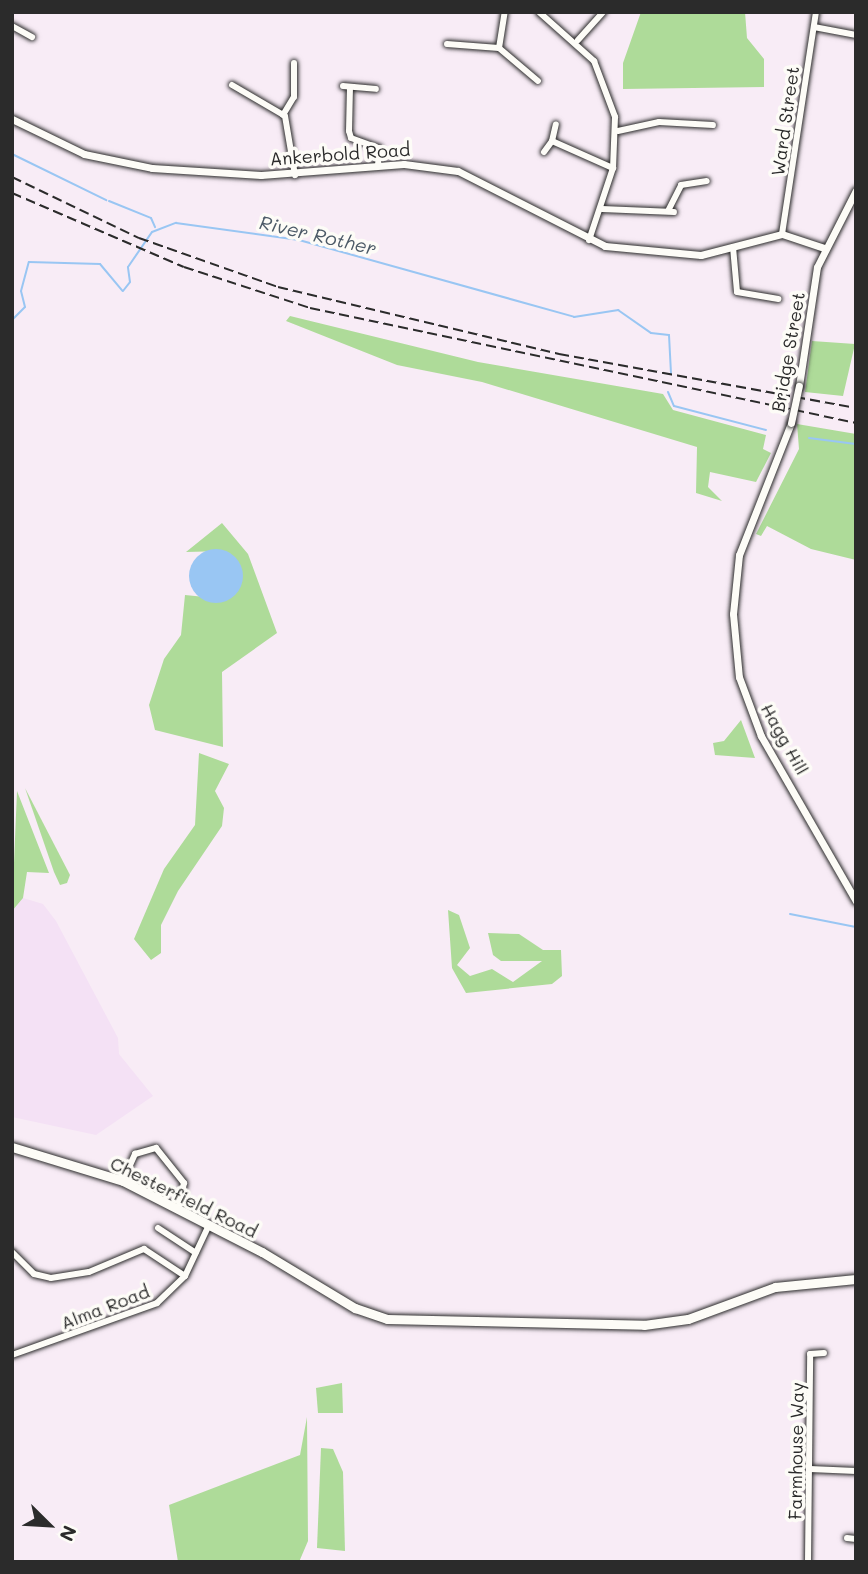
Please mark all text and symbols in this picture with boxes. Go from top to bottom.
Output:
street label: Ward Street [767,65,803,177]
street label: Ankerbold Road [269,138,411,170]
water label: River Rother [257,210,379,260]
street label: Bridge Street [767,290,809,414]
street label: Hagg Hill [757,700,813,778]
street label: Chesterfield Road [107,1152,261,1242]
street label: Alma Road [58,1280,152,1334]
street label: Farmhouse Way [784,1382,808,1520]
north arrow [14,1490,84,1560]
text: N [54,1522,83,1545]

